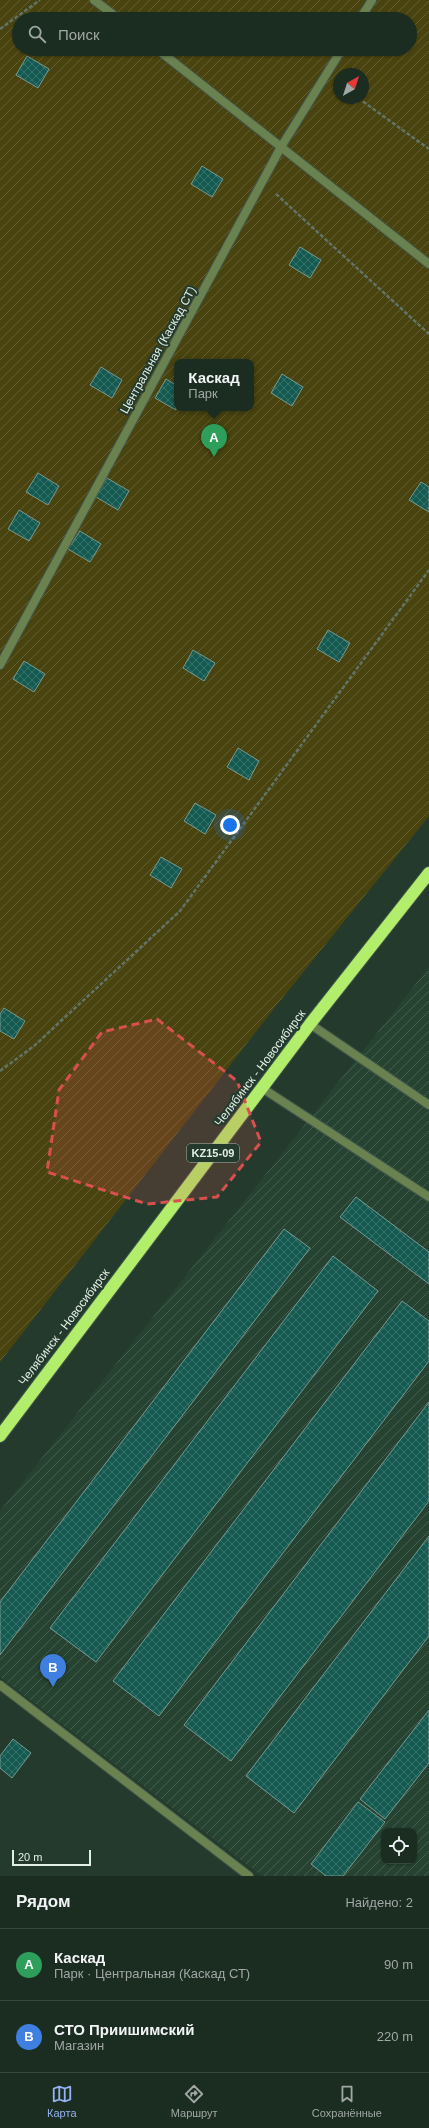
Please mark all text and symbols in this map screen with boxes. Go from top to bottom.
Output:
search box [12,12,417,56]
icon: search [26,23,48,45]
text: Поиск [58,26,100,43]
north arrow [333,68,369,104]
street label: Центральная (Каскад СТ) [117,284,199,416]
popup [174,359,254,411]
text: Каскад [188,369,240,386]
text: Парк [188,386,218,401]
pin: A [201,424,227,457]
your location [220,815,240,835]
street label: Челябинск - Новосибирск [212,1006,309,1129]
road number: KZ15-09 [187,1144,239,1162]
street label: Челябинск - Новосибирск [16,1265,113,1388]
pin: B [40,1654,66,1687]
map controls [381,1828,417,1864]
button: locate [381,1828,417,1864]
scale bar [12,1848,91,1867]
text: 20 m [18,1851,42,1863]
text: Рядом [16,1892,71,1911]
text: Найдено: 2 [345,1895,413,1910]
text: Каскад [54,1949,105,1966]
text: A [24,1957,34,1972]
text: 90 m [384,1957,413,1972]
text: Парк · Центральная (Каскад СТ) [54,1966,250,1981]
text: СТО Приишимский [54,2021,194,2038]
text: B [24,2029,34,2044]
text: 220 m [377,2029,413,2044]
text: Магазин [54,2038,104,2053]
tab: Карта [47,2083,77,2119]
tab: Маршрут [171,2083,218,2119]
tab: Сохранённые [312,2083,382,2119]

